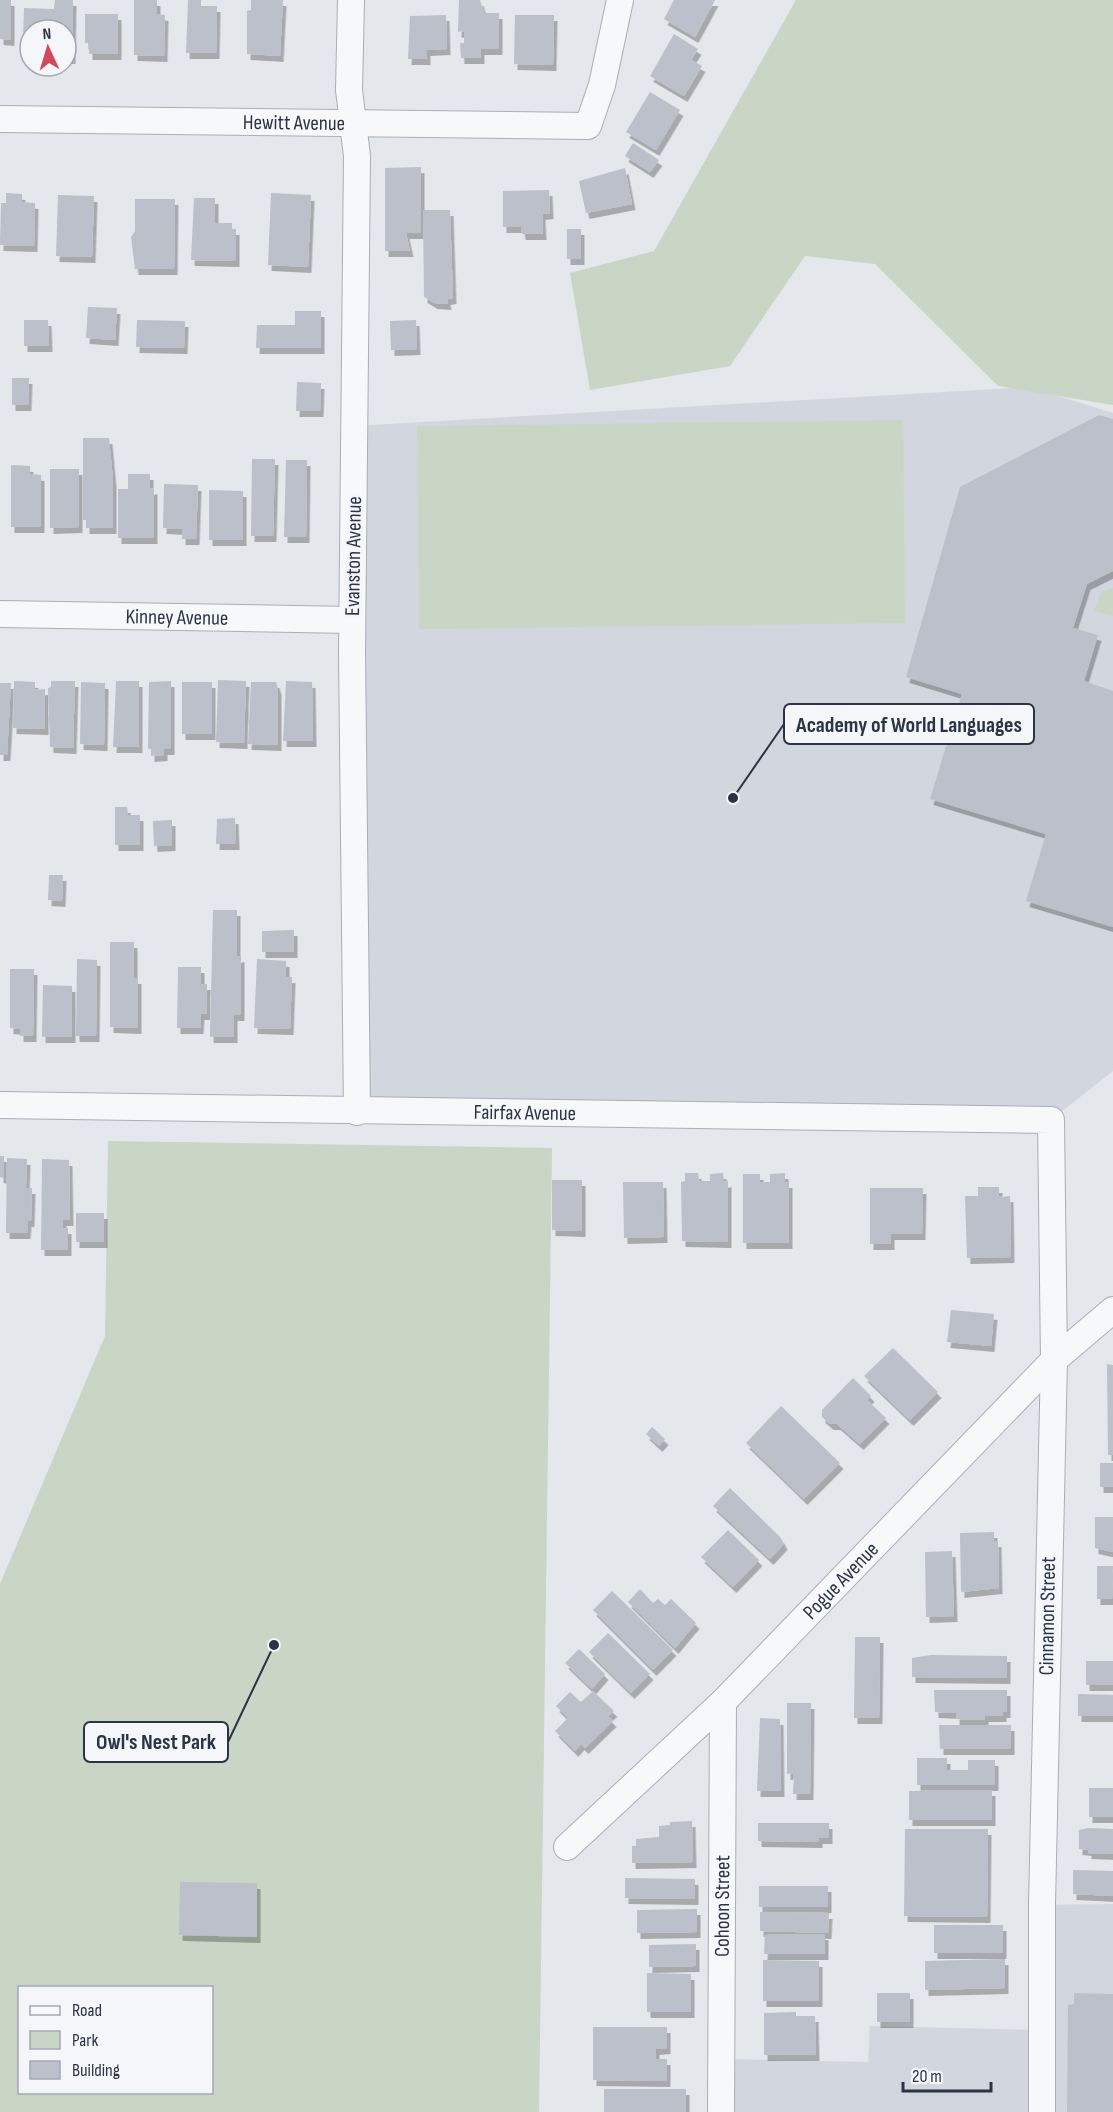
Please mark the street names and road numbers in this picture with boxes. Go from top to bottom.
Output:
street label: Hewitt Avenue [243,110,345,136]
street label: Evanston Avenue [340,496,367,616]
street label: Kinney Avenue [125,604,228,631]
street label: Fairfax Avenue [474,1100,576,1126]
street label: Pogue Avenue [798,1537,884,1625]
street label: Cinnamon Street [1034,1556,1061,1676]
street label: Cohoon Street [710,1855,735,1957]

